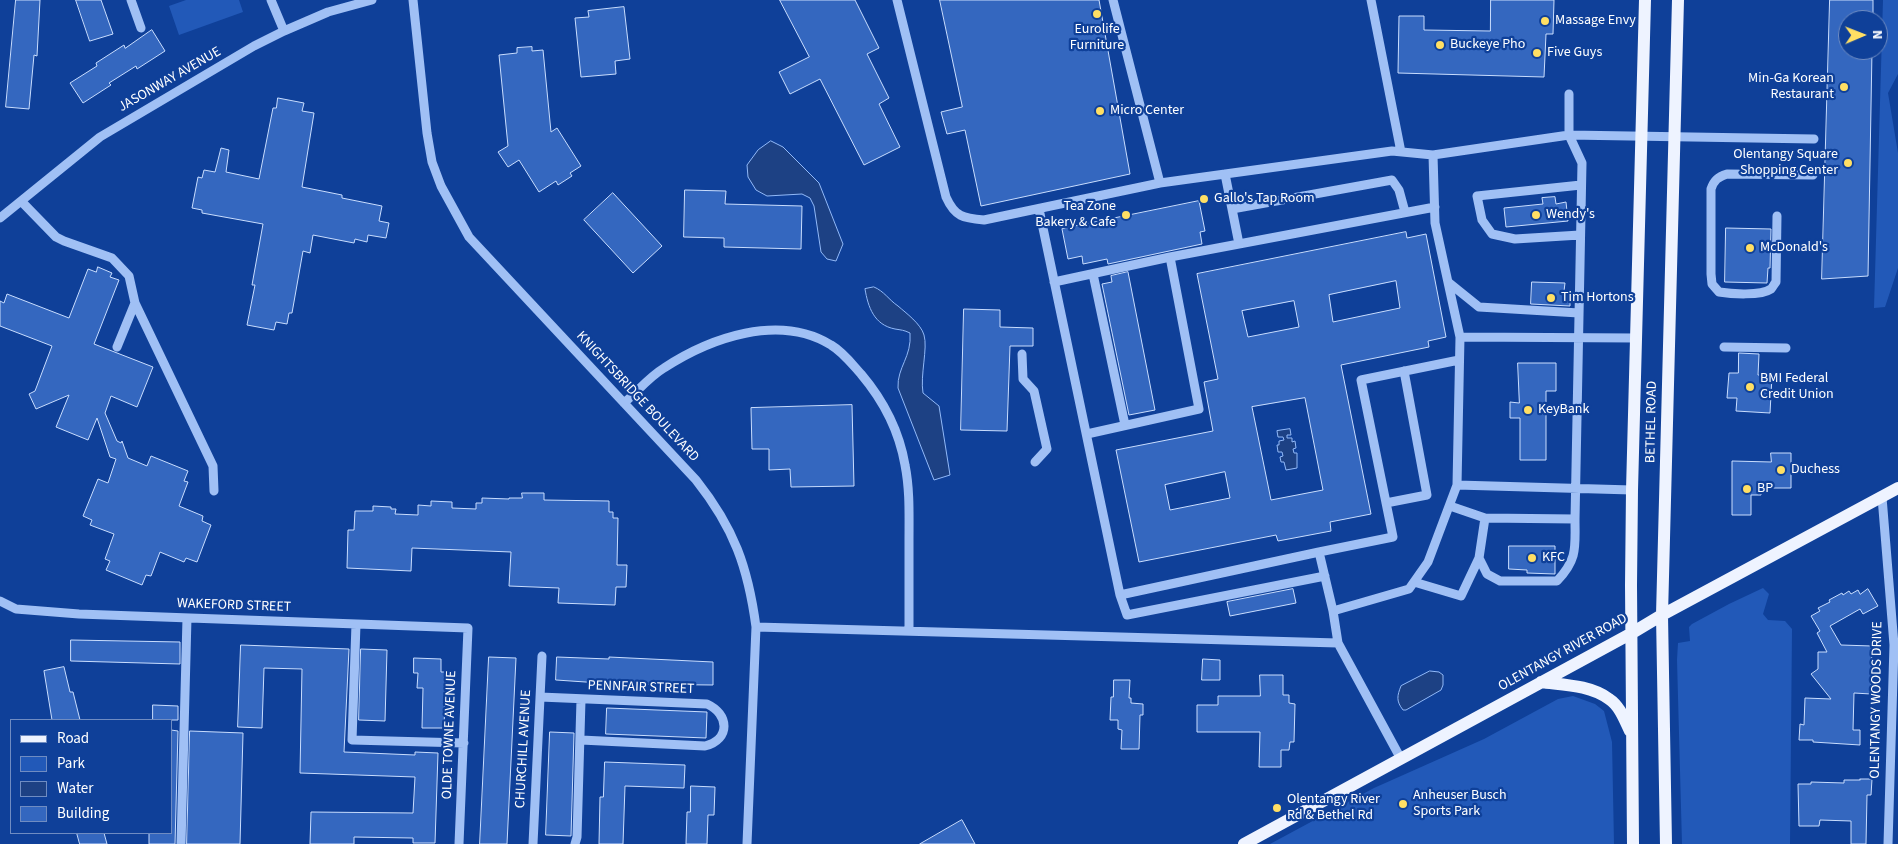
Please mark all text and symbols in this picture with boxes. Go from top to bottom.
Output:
marker: Eurolife Furniture [1091,8,1103,20]
north arrow [1838,10,1888,60]
place label: Massage Envy [1555,13,1636,29]
marker: Massage Envy [1539,15,1551,27]
place label: Eurolife Furniture [1070,22,1124,54]
text: N [1867,30,1887,40]
place label: Buckeye Pho [1450,37,1525,53]
marker: Buckeye Pho [1434,39,1446,51]
street label: JASONWAY AVENUE [116,44,224,116]
place label: Five Guys [1547,45,1602,61]
marker: Five Guys [1531,47,1543,59]
place label: Min-Ga Korean Restaurant [1748,71,1834,104]
marker: Min-Ga Korean Restaurant [1838,81,1850,93]
place label: Micro Center [1110,103,1184,119]
marker: Micro Center [1094,105,1106,117]
place label: Olentangy Square Shopping Center [1733,147,1838,180]
marker: Olentangy Square Shopping Center [1842,157,1854,169]
place label: Gallo's Tap Room [1214,191,1315,207]
marker: Gallo's Tap Room [1198,193,1210,205]
place label: Tea Zone Bakery & Cafe [1035,199,1116,232]
place label: Wendy's [1546,207,1595,223]
marker: Tea Zone Bakery & Cafe [1120,209,1132,221]
marker: Wendy's [1530,209,1542,221]
place label: McDonald's [1760,240,1828,256]
marker: McDonald's [1744,242,1756,254]
place label: Tim Hortons [1561,290,1634,306]
marker: Tim Hortons [1545,292,1557,304]
street label: KNIGHTSBRIDGE BOULEVARD [572,328,702,466]
place label: BMI Federal Credit Union [1760,371,1834,404]
street label: BETHEL ROAD [1643,381,1661,463]
marker: BMI Federal Credit Union [1744,381,1756,393]
place label: KeyBank [1538,402,1589,418]
marker: KeyBank [1522,404,1534,416]
place label: Duchess [1791,462,1840,478]
marker: Duchess [1775,464,1787,476]
place label: BP [1757,481,1773,497]
marker: BP [1741,483,1753,495]
place label: KFC [1542,550,1565,566]
marker: KFC [1526,552,1538,564]
street label: WAKEFORD STREET [177,596,291,616]
street label: OLENTANGY RIVER ROAD [1496,611,1630,695]
street label: OLENTANGY WOODS DRIVE [1867,621,1887,779]
street label: OLDE TOWNE AVENUE [439,670,461,800]
street label: PENNFAIR STREET [587,678,695,698]
street label: CHURCHILL AVENUE [513,689,535,809]
legend [10,719,172,834]
text: Road [57,728,89,749]
text: Park [57,753,85,774]
text: Water [57,778,93,799]
place label: Anheuser Busch Sports Park [1413,788,1507,820]
place label: Olentangy River Rd & Bethel Rd [1287,792,1380,824]
marker: Anheuser Busch Sports Park [1397,798,1409,810]
marker: Olentangy River Rd & Bethel Rd [1271,802,1283,814]
text: Building [57,803,109,824]

